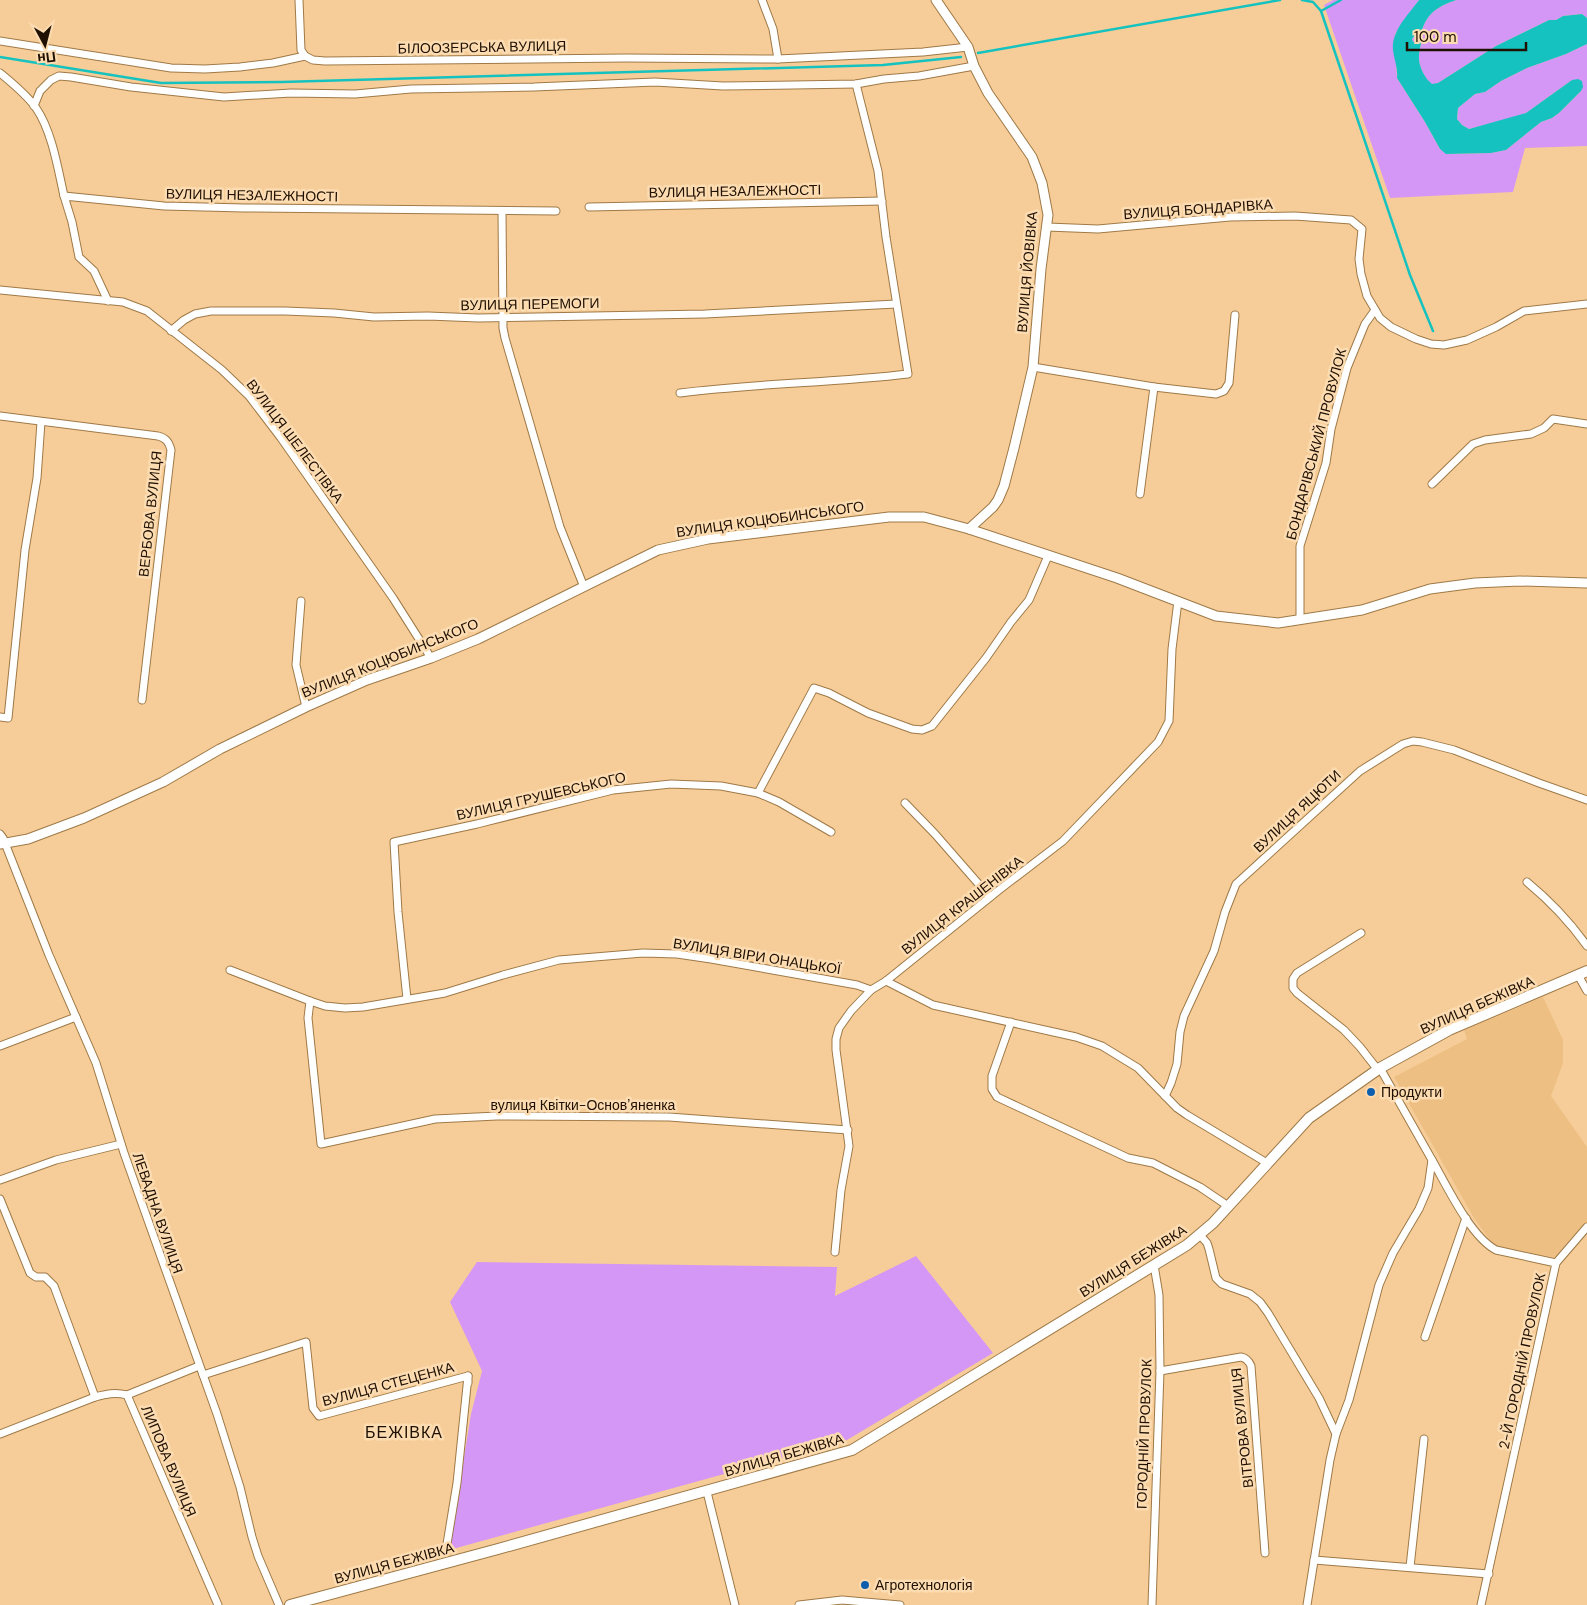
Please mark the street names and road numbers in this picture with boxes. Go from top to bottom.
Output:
street label: БІЛООЗЕРСЬКА ВУЛИЦЯ [398,37,566,57]
street label: ВУЛИЦЯ НЕЗАЛЕЖНОСТІ [649,180,821,202]
street label: ВУЛИЦЯ НЕЗАЛЕЖНОСТІ [166,184,338,206]
street label: ВУЛИЦЯ БОНДАРІВКА [1123,195,1274,223]
street label: ВУЛИЦЯ ЙОВІВКА [1013,210,1041,333]
street label: ВУЛИЦЯ ПЕРЕМОГИ [460,294,600,314]
street label: БОНДАРІВСЬКИЙ ПРОВУЛОК [1282,345,1351,542]
street label: ВУЛИЦЯ ШЕЛЕСТІВКА [243,376,348,507]
street label: ВЕРБОВА ВУЛИЦЯ [134,450,166,578]
street label: ВУЛИЦЯ КОЦЮБИНСЬКОГО [675,497,865,541]
street label: ВУЛИЦЯ КОЦЮБИНСЬКОГО [299,614,481,702]
street label: ВУЛИЦЯ ЯЦЮТИ [1249,766,1345,856]
street label: ВУЛИЦЯ ГРУШЕВСЬКОГО [455,768,627,824]
street label: ВУЛИЦЯ КРАШЕНІВКА [897,851,1027,958]
street label: ВУЛИЦЯ ВІРИ ОНАЦЬКОЇ [672,934,842,978]
street label: ВУЛИЦЯ БЕЖІВКА [1417,972,1537,1038]
street label: вулиця Квітки-Основʼяненка [491,1096,676,1114]
street label: ЛЕВАДНА ВУЛИЦЯ [129,1150,187,1276]
street label: ВУЛИЦЯ БЕЖІВКА [1076,1220,1190,1301]
street label: 2-Й ГОРОДНІЙ ПРОВУЛОК [1495,1271,1550,1451]
street label: ВУЛИЦЯ СТЕЦЕНКА [320,1358,456,1410]
street label: ГОРОДНІЙ ПРОВУЛОК [1132,1358,1156,1509]
street label: ВІТРОВА ВУЛИЦЯ [1227,1367,1257,1489]
street label: ЛИПОВА ВУЛИЦЯ [137,1403,201,1519]
street label: ВУЛИЦЯ БЕЖІВКА [722,1429,846,1481]
street label: ВУЛИЦЯ БЕЖІВКА [332,1538,456,1588]

